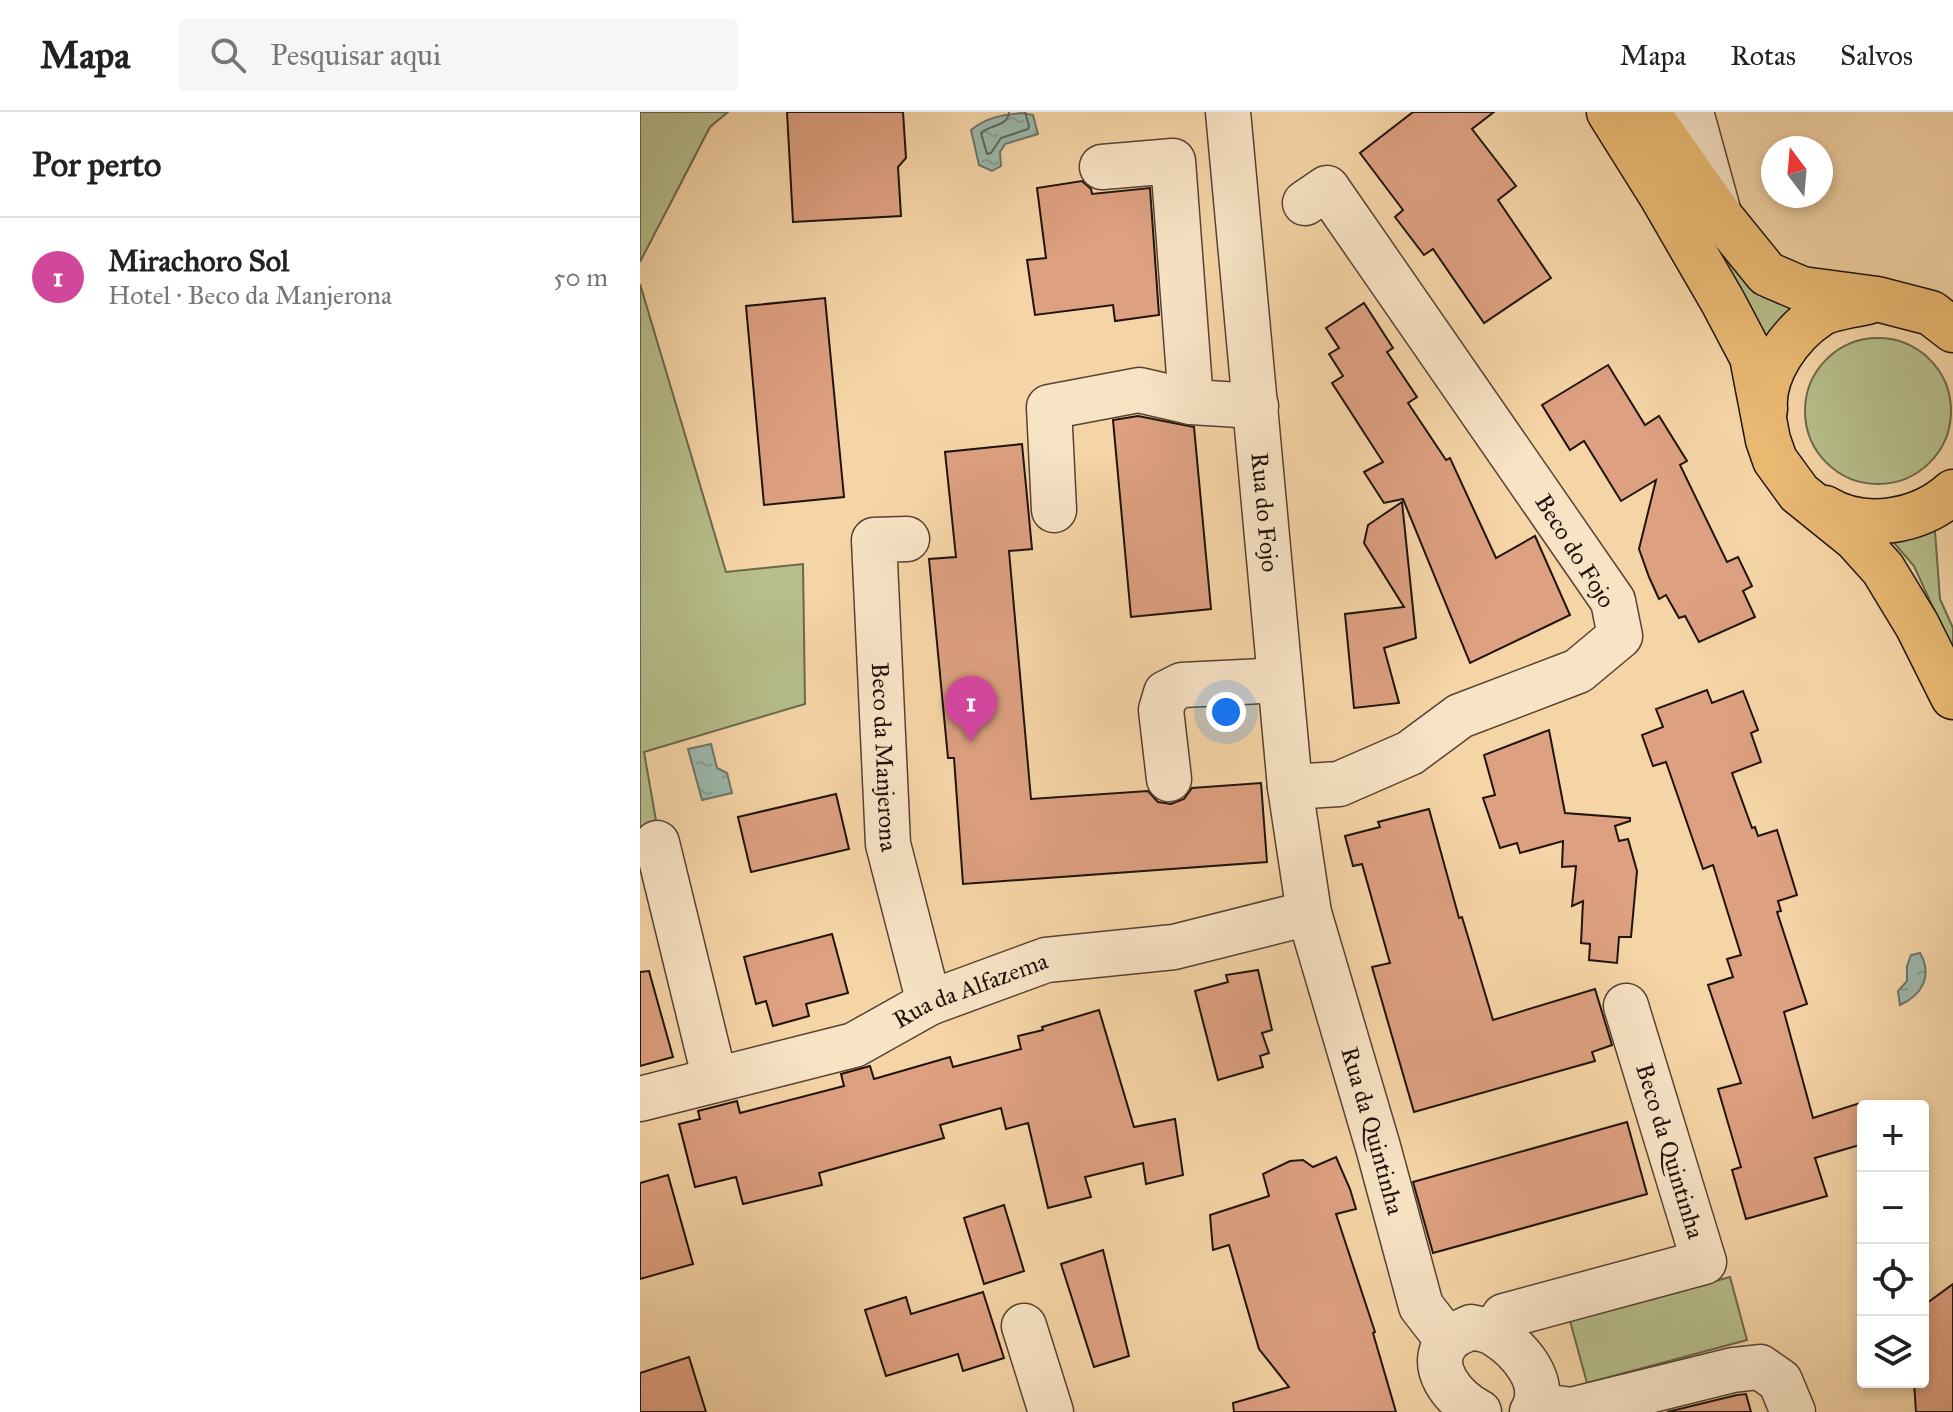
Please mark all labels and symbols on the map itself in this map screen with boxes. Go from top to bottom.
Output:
north arrow [1761,136,1833,208]
street label: Rua do Fojo [1244,451,1285,573]
street label: Beco do Fojo [1528,489,1622,613]
street label: Beco da Manjerona [865,662,905,855]
pin: 1 [945,676,997,742]
your location [1206,692,1246,732]
street label: Rua da Alfazema [888,945,1053,1035]
street label: Rua da Quintinha [1334,1043,1411,1219]
street label: Beco da Quintinha [1629,1060,1711,1243]

